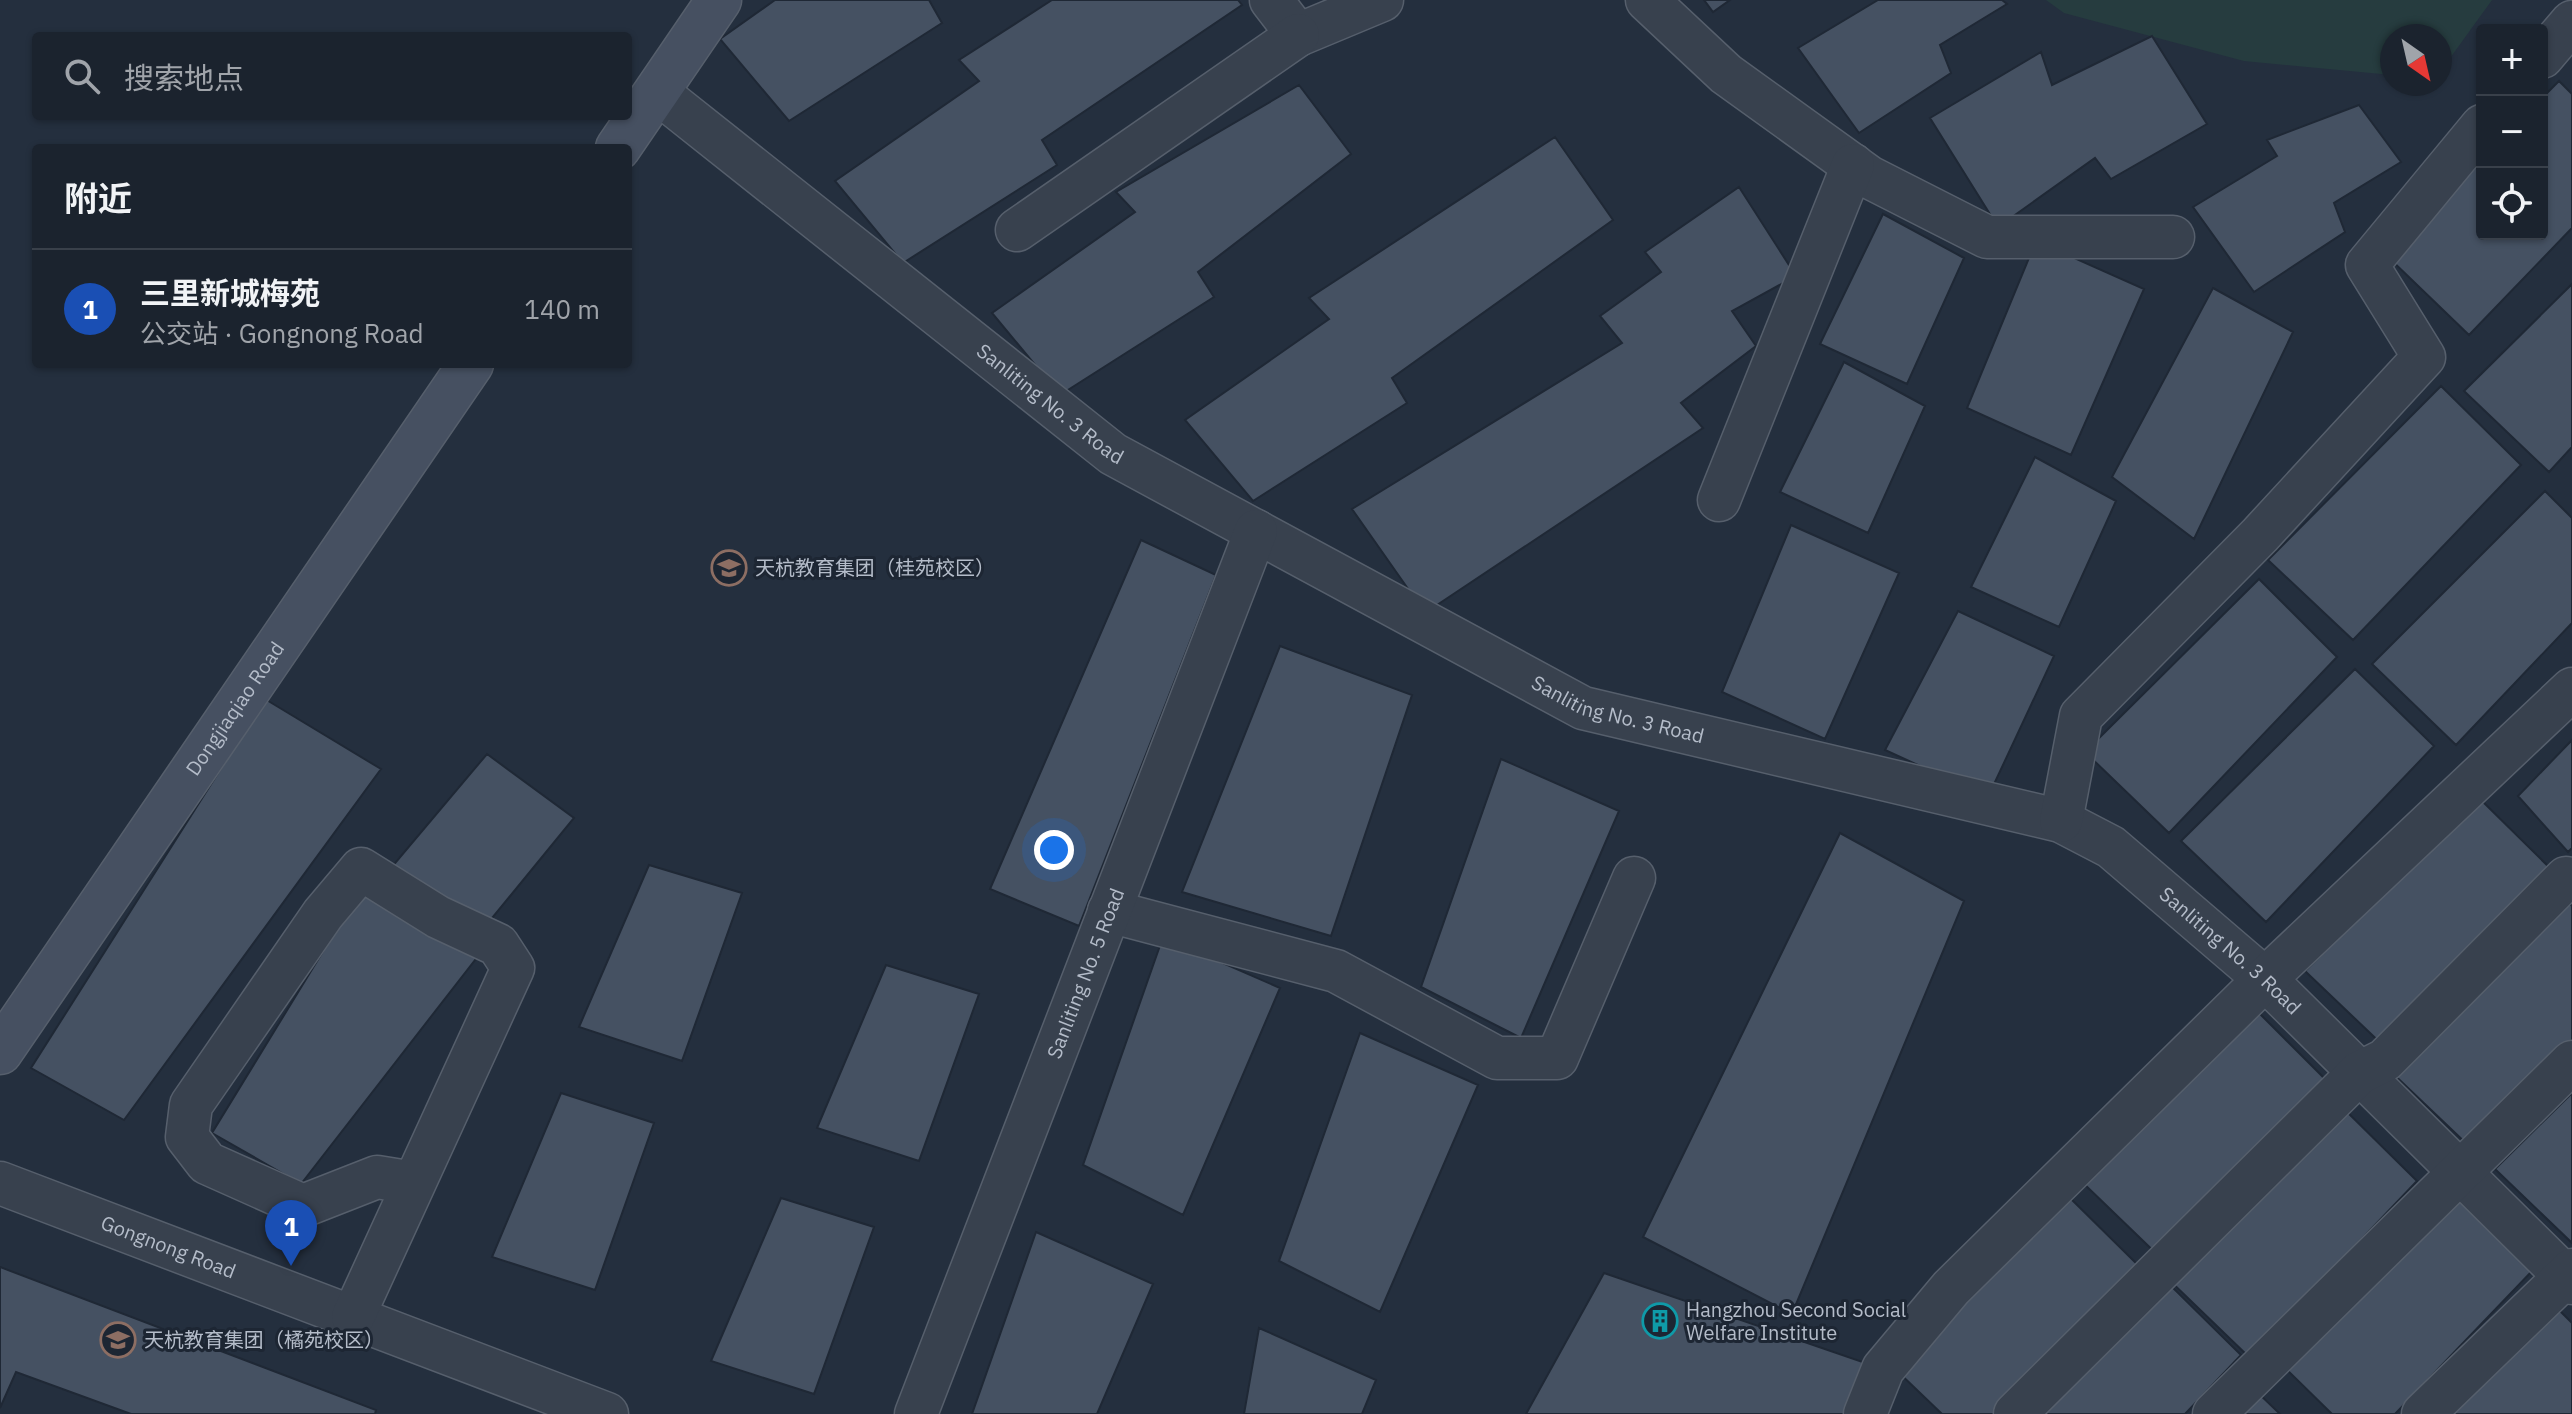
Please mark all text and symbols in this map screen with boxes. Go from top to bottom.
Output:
north arrow [2380,24,2452,96]
map controls [2476,24,2548,240]
button: + [2476,24,2548,96]
search box [32,32,632,120]
icon: search [60,54,104,98]
text: 搜索地点 [124,58,244,97]
button: − [2476,96,2548,168]
button: locate [2476,168,2548,240]
text: 附近 [64,176,132,220]
text: 三里新城梅苑 [140,273,320,312]
text: 1 [82,292,98,326]
text: 140 m [524,292,600,326]
text: 公交站 · Gongnong Road [140,316,424,350]
street label: Sanliting No. 3 Road [971,337,1129,470]
school or university icon: 天杭教育集团（桂苑校区） [710,549,748,587]
place label: 天杭教育集团（桂苑校区） [755,554,995,581]
street label: Dongjiaqiao Road [179,636,290,781]
street label: Sanliting No. 3 Road [1527,669,1707,749]
your location [1034,830,1074,870]
street label: Sanliting No. 3 Road [2154,880,2307,1020]
street label: Sanliting No. 5 Road [1040,884,1130,1063]
pin: 1 [265,1200,317,1266]
street label: Gongnong Road [97,1209,240,1284]
place label: Hangzhou Second Social Welfare Institute [1686,1296,1906,1346]
building icon: Hangzhou Second Social Welfare Institute [1641,1302,1679,1340]
school or university icon: 天杭教育集团（橘苑校区） [99,1321,137,1359]
place label: 天杭教育集团（橘苑校区） [144,1326,384,1353]

